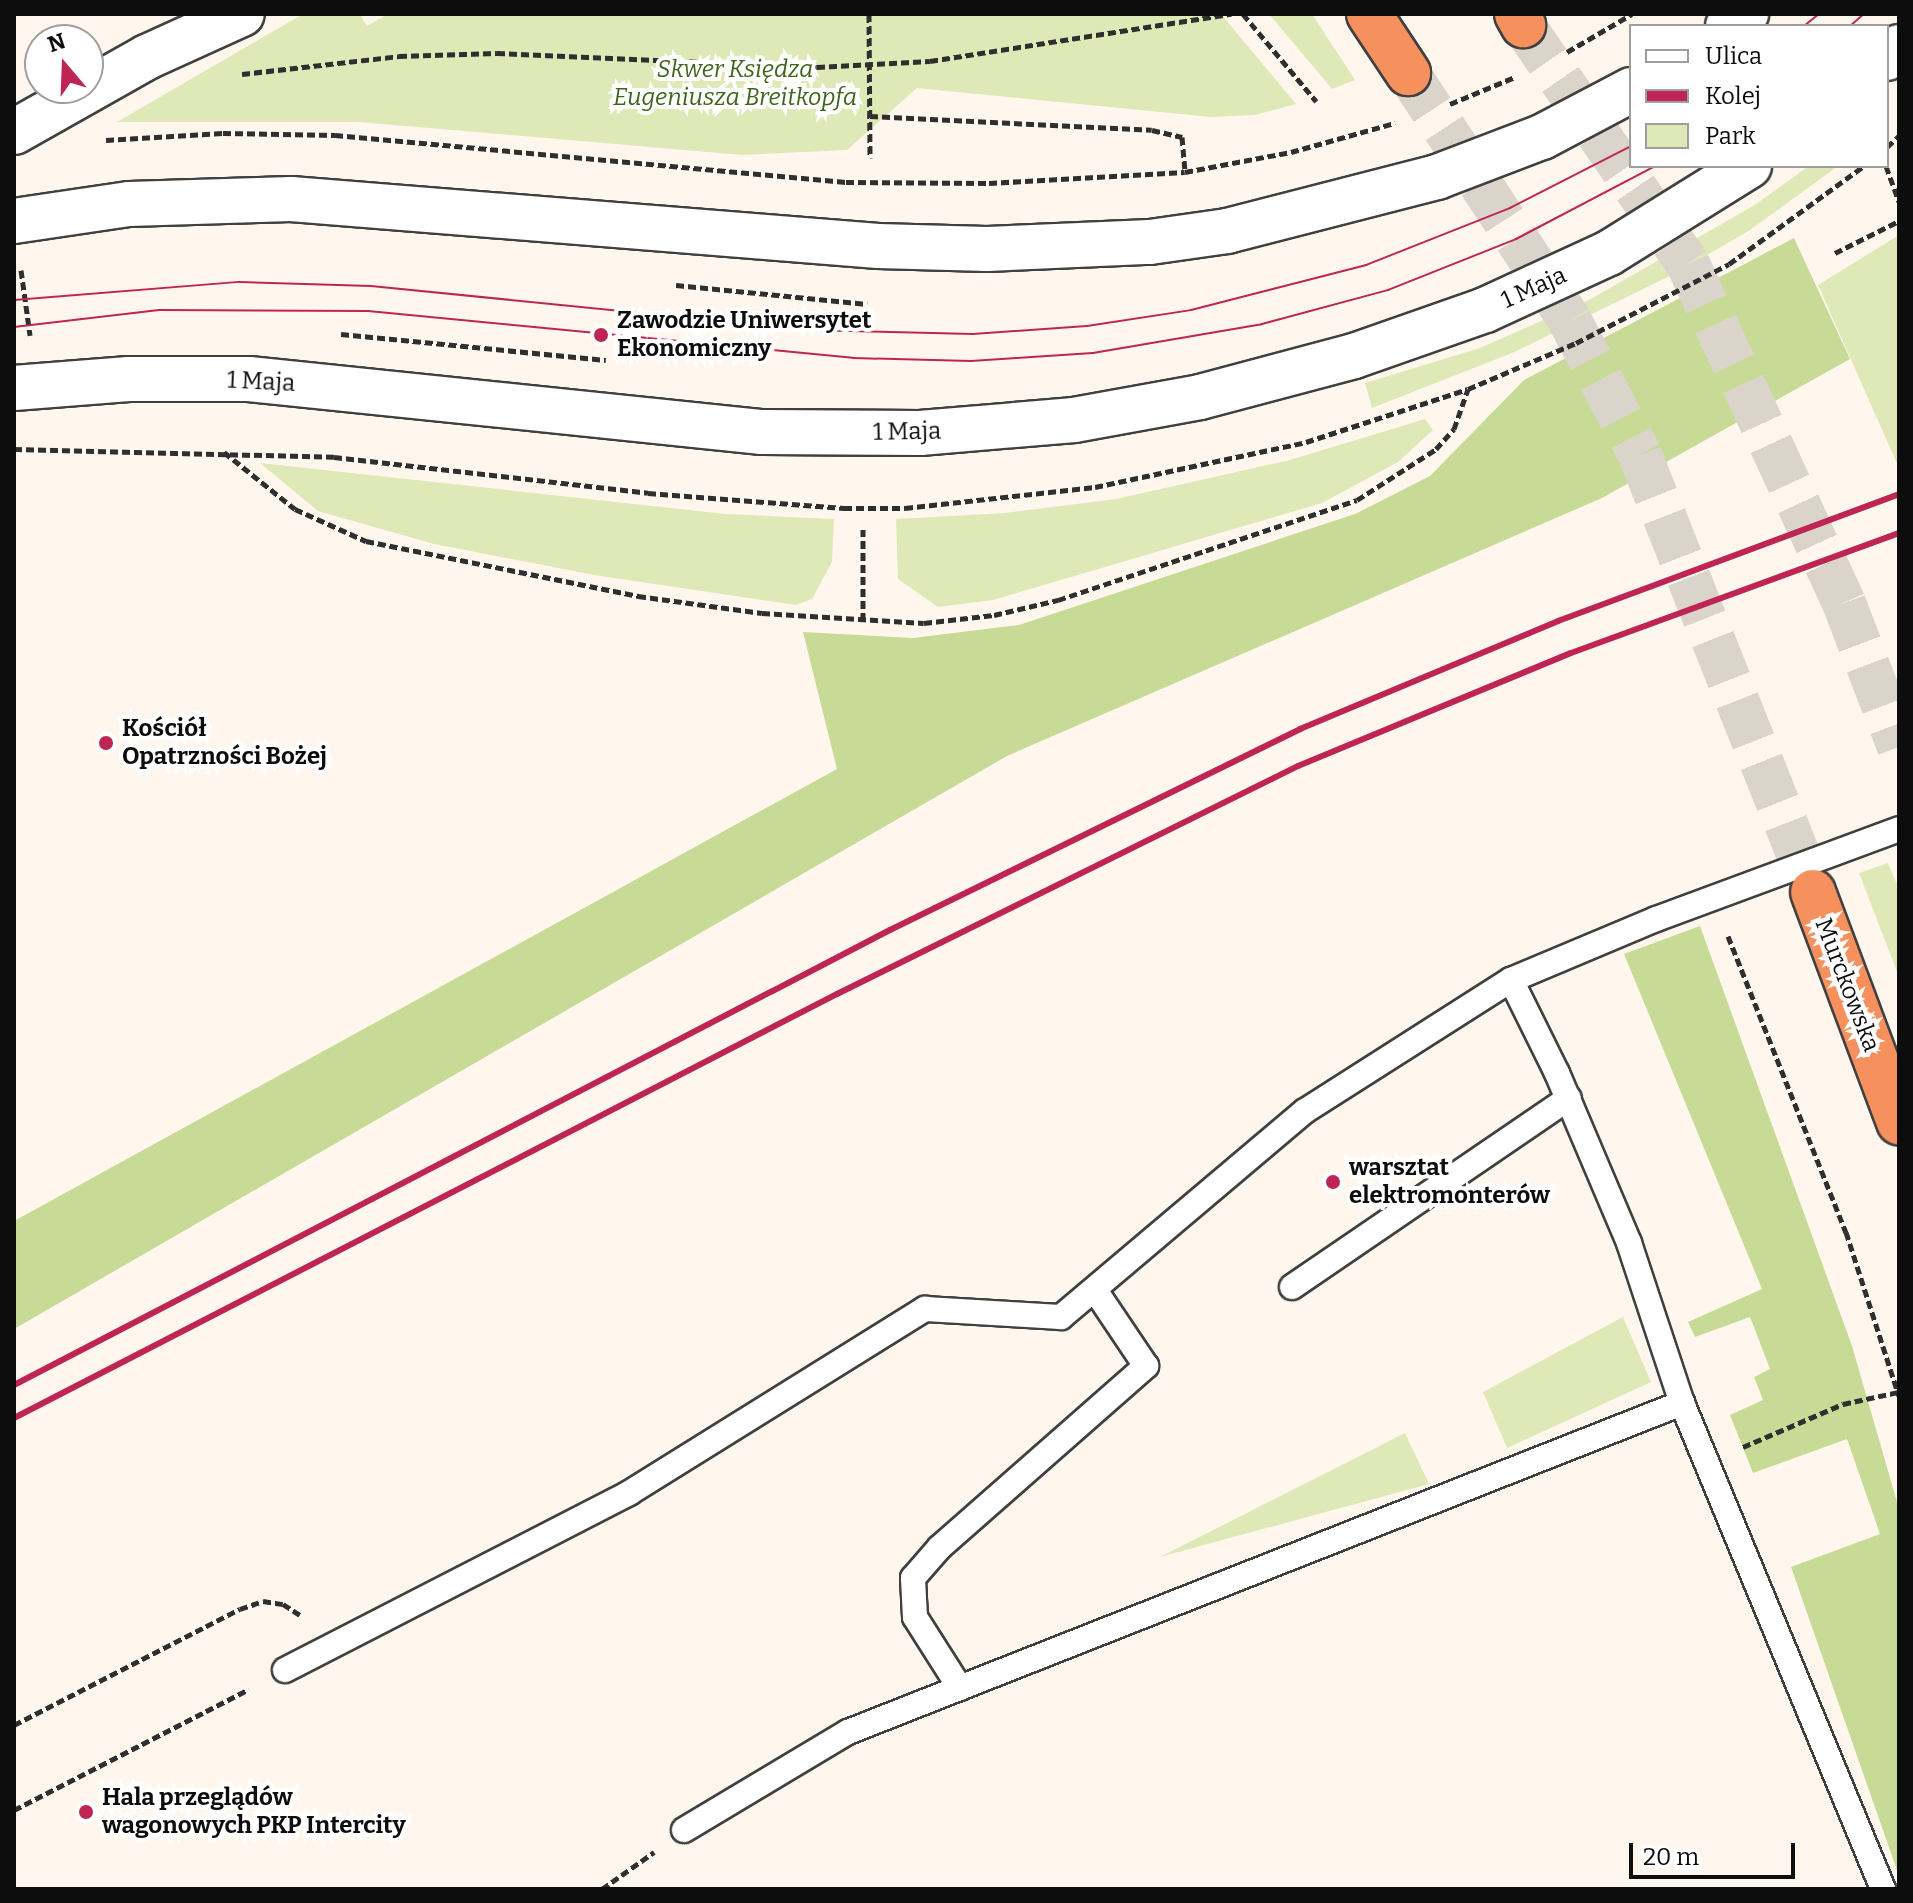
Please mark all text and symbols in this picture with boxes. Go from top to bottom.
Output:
north arrow [24,24,104,104]
legend [1629,24,1889,168]
text: N [44,27,69,58]
text: Ulica [1705,42,1762,70]
park label: Skwer Księdza Eugeniusza Breitkopfa [613,56,857,112]
text: Kolej [1705,82,1761,110]
text: Park [1705,122,1756,150]
street label: 1 Maja [1497,261,1571,315]
place label: Zawodzie Uniwersytet Ekonomiczny [617,307,871,363]
marker: Zawodzie Uniwersytet Ekonomiczny [592,326,610,344]
street label: 1 Maja [226,366,296,398]
street label: 1 Maja [873,417,941,447]
place label: Kościół Opatrzności Bożej [122,715,327,771]
marker: Kościół Opatrzności Bożej [97,734,115,752]
street label: Murckowska [1808,914,1886,1056]
place label: warsztat elektromonterów [1349,1154,1550,1210]
marker: warsztat elektromonterów [1324,1173,1342,1191]
place label: Hala przeglądów wagonowych PKP Intercity [102,1784,406,1840]
marker: Hala przeglądów wagonowych PKP Intercity [77,1803,95,1821]
scale bar [1633,1827,1799,1877]
text: 20 m [1643,1843,1699,1871]

